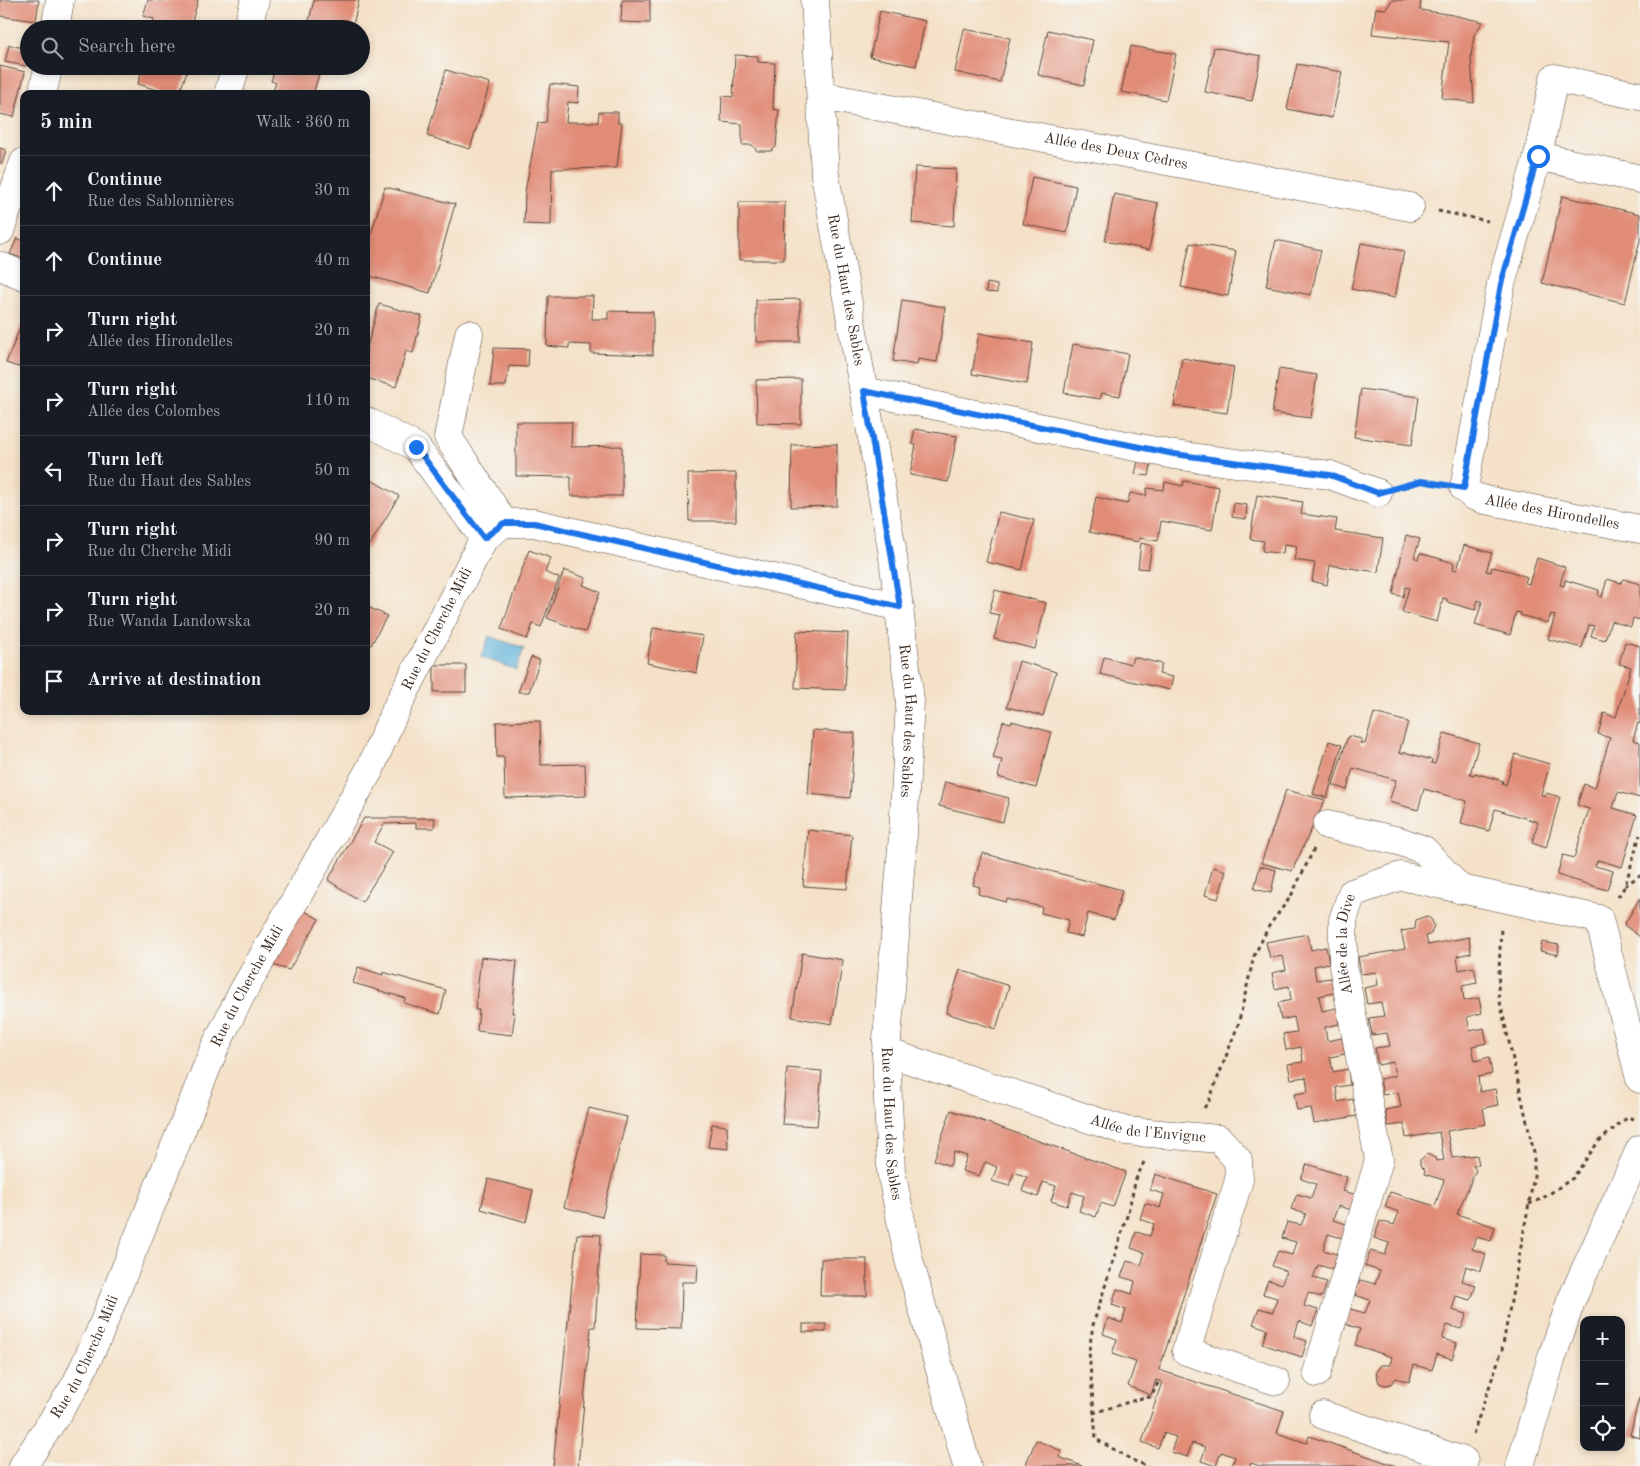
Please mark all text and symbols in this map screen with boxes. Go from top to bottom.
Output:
search box [20,20,370,75]
icon: search [38,34,66,62]
text: Search here [78,38,175,57]
text: 5 min [40,112,93,133]
text: Walk · 360 m [255,115,350,131]
street label: Allée des Deux Cèdres [1043,131,1189,172]
route start [1527,145,1550,168]
text: Continue [87,171,162,190]
icon: ahead [40,177,68,205]
text: 30 m [314,183,350,199]
text: Rue des Sablonnières [87,194,234,210]
street label: Rue du Haut des Sables [825,213,867,367]
icon: ahead [40,247,68,275]
text: Continue [87,251,162,270]
text: 40 m [314,253,350,269]
text: Turn right [87,311,177,330]
icon: right [40,317,68,345]
text: 20 m [314,323,350,339]
text: Allée des Hirondelles [87,334,233,350]
text: Turn right [87,381,177,400]
icon: right [40,387,68,415]
text: 110 m [305,393,350,409]
text: Allée des Colombes [87,404,220,420]
route end [405,436,428,459]
text: Turn left [87,451,164,470]
icon: left [40,457,68,485]
text: 50 m [314,463,350,479]
text: Rue du Haut des Sables [87,474,251,490]
street label: Allée des Hirondelles [1483,493,1621,533]
text: Turn right [87,521,177,540]
icon: right [40,527,68,555]
text: 90 m [314,533,350,549]
text: Rue du Cherche Midi [87,544,231,560]
street label: Rue du Cherche Midi [400,565,475,693]
text: Turn right [87,591,177,610]
icon: right [40,597,68,625]
text: 20 m [314,603,350,619]
text: Rue Wanda Landowska [87,614,251,630]
street label: Rue du Haut des Sables [896,643,918,798]
icon: arrive [40,667,68,695]
text: Arrive at destination [87,671,261,690]
street label: Allée de la Dive [1335,892,1359,996]
street label: Rue du Cherche Midi [209,923,286,1050]
street label: Rue du Haut des Sables [878,1047,904,1202]
street label: Allée de l'Envigne [1088,1112,1207,1145]
street label: Rue du Cherche Midi [48,1293,121,1421]
map controls [1580,1316,1625,1451]
button: + [1580,1316,1625,1361]
button: − [1580,1361,1625,1406]
button: locate [1580,1406,1625,1451]

